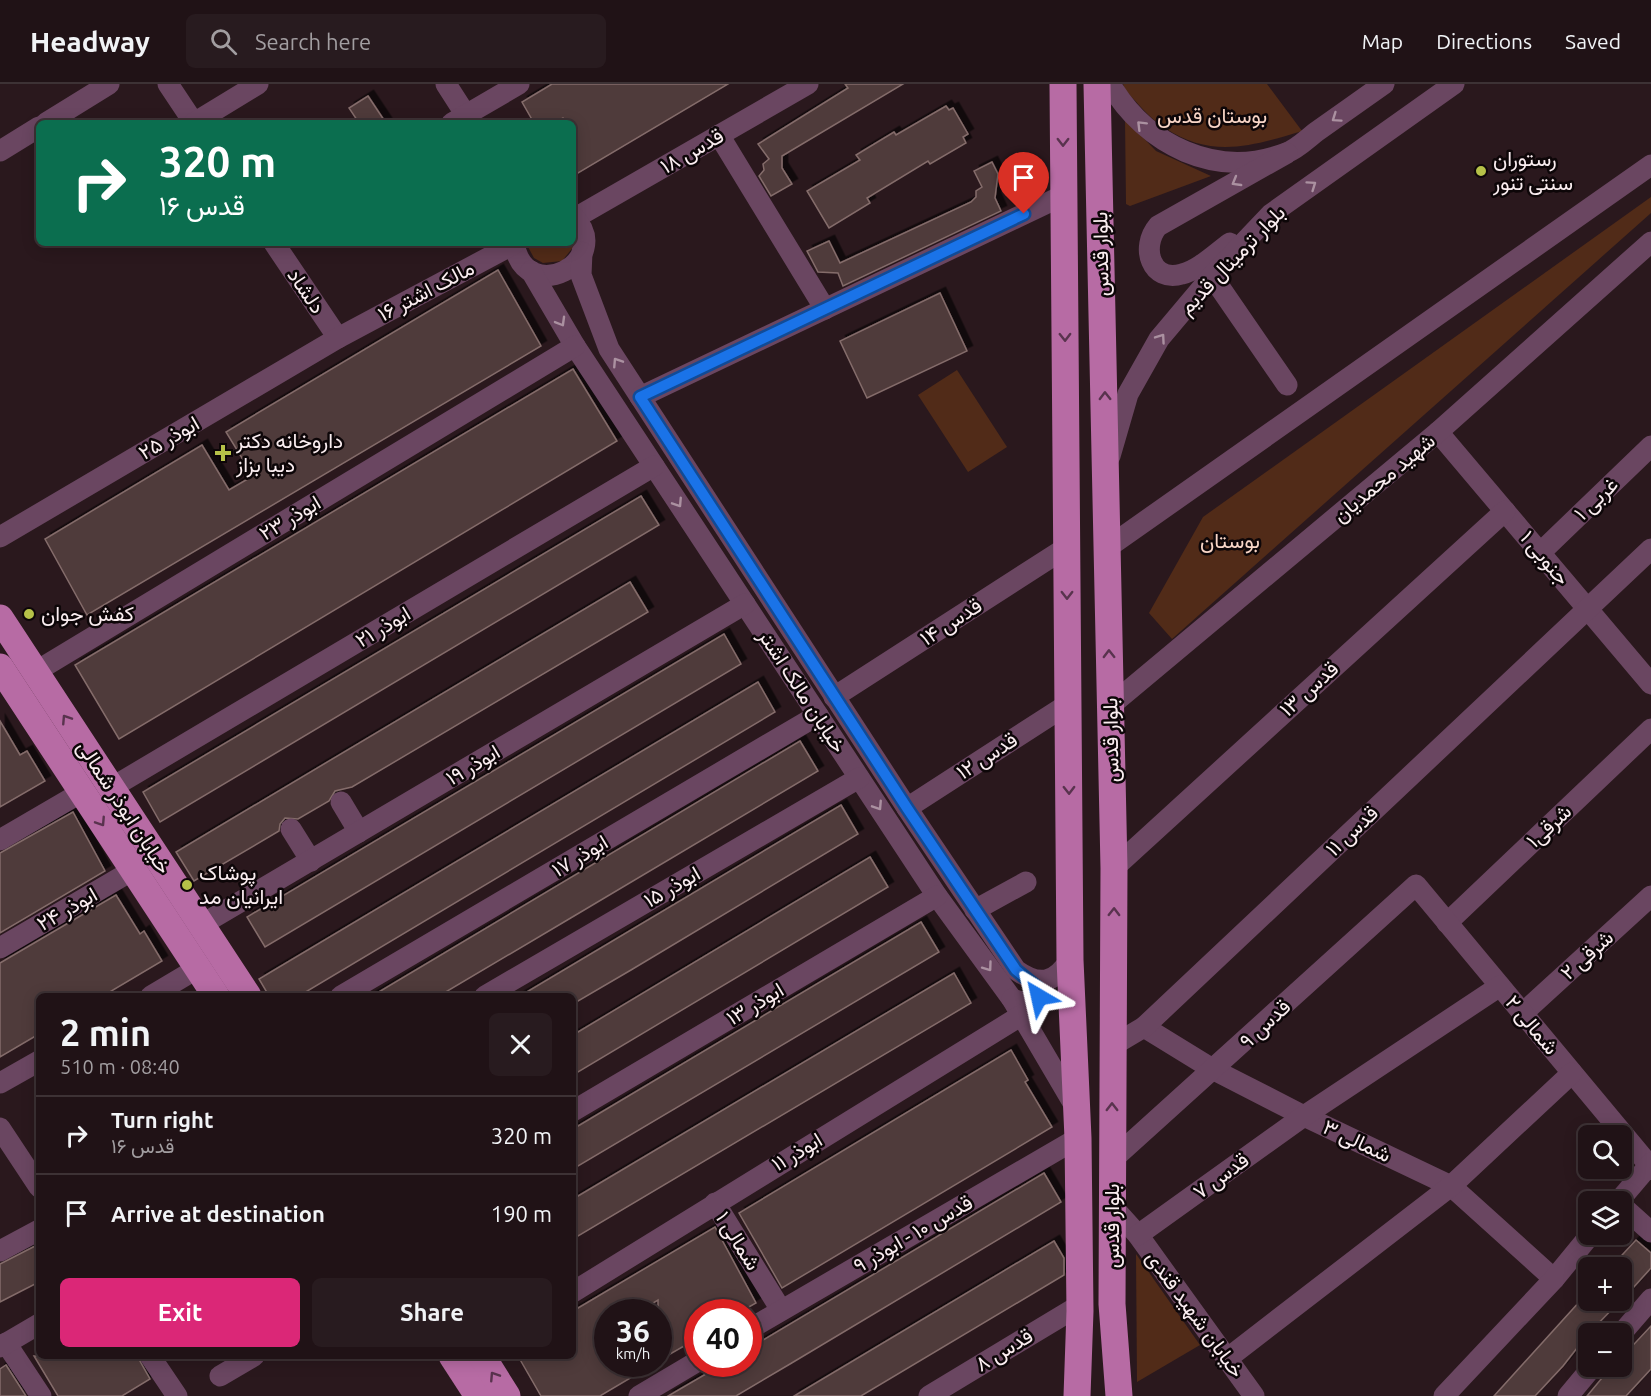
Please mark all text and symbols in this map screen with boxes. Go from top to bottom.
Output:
search box [186,14,606,68]
icon: search [207,25,240,58]
text: Headway [30,26,150,57]
text: Search here [255,29,371,54]
text: Map [1362,29,1403,53]
text: Directions [1436,29,1532,53]
text: Saved [1565,29,1621,53]
park label: بوستان قدس [1157,103,1267,129]
one-way arrow [1332,111,1343,122]
one-way arrow [1138,121,1148,132]
street label: قدس ۱۸ [656,123,728,179]
text: 320 m [159,138,276,185]
one-way arrow [1057,138,1069,147]
icon: right [60,144,138,222]
place label: رستوران سنتی تنور [1492,146,1573,196]
pin [998,152,1049,214]
icon: arrive [1007,161,1040,194]
marker: رستوران سنتی تنور [1474,164,1488,178]
one-way arrow [1232,174,1243,186]
one-way arrow [1305,181,1316,192]
text: قدس ۱۶ [159,190,245,220]
street label: بلوار ترمینال قدیم [1173,200,1291,321]
street label: بلوار قدس [1087,211,1115,297]
street label: مالک اشتر ۱۶ [373,255,479,327]
street label: دلشاد [283,263,331,318]
one-way arrow [554,316,565,326]
one-way arrow [1059,333,1071,342]
one-way arrow [1154,334,1165,345]
one-way arrow [612,358,624,368]
one-way arrow [1099,391,1111,400]
street label: ابوذر ۲۵ [134,410,204,466]
place label: داروخانه دکتر دیبا بزاز [235,428,343,478]
street label: شهید محمدیان [1328,428,1440,528]
marker: داروخانه دکتر دیبا بزاز [214,444,232,462]
street label: غربی ۱ [1569,472,1623,526]
street label: ابوذر ۲۳ [254,490,326,546]
one-way arrow [671,497,683,507]
street label: ۱ جنوبی [1515,525,1575,591]
park label: بوستان [1200,528,1260,554]
one-way arrow [1061,591,1073,600]
street label: قدس ۱۴ [915,592,986,651]
place label: کفش جوان [41,601,134,627]
street label: ابوذر ۲۱ [351,601,415,653]
marker: کفش جوان [22,607,36,621]
street label: خیابان مالک اشتر [752,623,852,758]
one-way arrow [1103,649,1115,658]
street label: قدس ۱۳ [1274,656,1343,721]
street label: بلوار قدس [1097,697,1125,783]
one-way arrow [62,715,73,726]
street label: قدس ۱۲ [952,727,1022,784]
street label: خیابان ابوذر شمالی [71,735,177,879]
street label: ابوذر ۱۹ [441,739,505,791]
one-way arrow [1063,786,1075,795]
one-way arrow [871,799,882,810]
street label: شرقی۱ [1521,799,1577,853]
street label: قدس ۱۱ [1320,800,1383,861]
one-way arrow [94,815,105,826]
street label: ابوذر ۱۷ [547,829,613,883]
place label: پوشاک ایرانیان مد [199,860,283,910]
street label: ابوذر ۱۵ [639,861,705,913]
marker: پوشاک ایرانیان مد [180,878,194,892]
street label: ابوذر ۲۴ [32,881,102,937]
one-way arrow [1108,907,1120,916]
street label: شرقی ۲ [1555,925,1619,985]
one-way arrow [981,960,992,971]
position arrow [1007,965,1071,1029]
street label: ابوذر ۱۳ [722,977,788,1031]
street label: شمالی ۲ [1500,990,1564,1059]
street label: قدس ۹ [1234,994,1295,1053]
text: 2 min [60,1012,151,1053]
button: close [489,1013,552,1076]
text: 510 m · 08:40 [60,1055,180,1078]
one-way arrow [1106,1102,1118,1111]
text: Turn right [111,1107,213,1132]
street label: شمالی ۳ [1319,1114,1395,1167]
icon: right [60,1119,93,1152]
text: 320 m [491,1123,552,1148]
map controls [1578,1125,1632,1377]
button: search [1578,1125,1632,1179]
street label: ابوذر ۱۱ [767,1127,827,1177]
text: قدس ۱۶ [111,1134,175,1157]
street label: قدس ۷ [1188,1147,1253,1204]
street label: بلوار قدس [1099,1184,1125,1268]
street label: قدس ۱۰ - ابوذر ۹ [849,1189,977,1279]
button: layers [1578,1191,1632,1245]
icon: arrive [60,1197,93,1230]
text: Arrive at destination [111,1201,325,1226]
text: 190 m [491,1201,552,1226]
street label: شمالی ۱ [711,1207,766,1275]
street label: خیابان شهید قندی [1140,1245,1250,1383]
button: + [1578,1257,1632,1311]
button: Exit [60,1278,300,1347]
button: Share [312,1278,552,1347]
speed limit sign: 40 [684,1299,762,1377]
text: 36 [616,1314,650,1348]
street label: قدس ۸ [970,1323,1037,1376]
button: − [1578,1323,1632,1377]
text: km/h [616,1345,650,1362]
one-way arrow [490,1372,502,1382]

